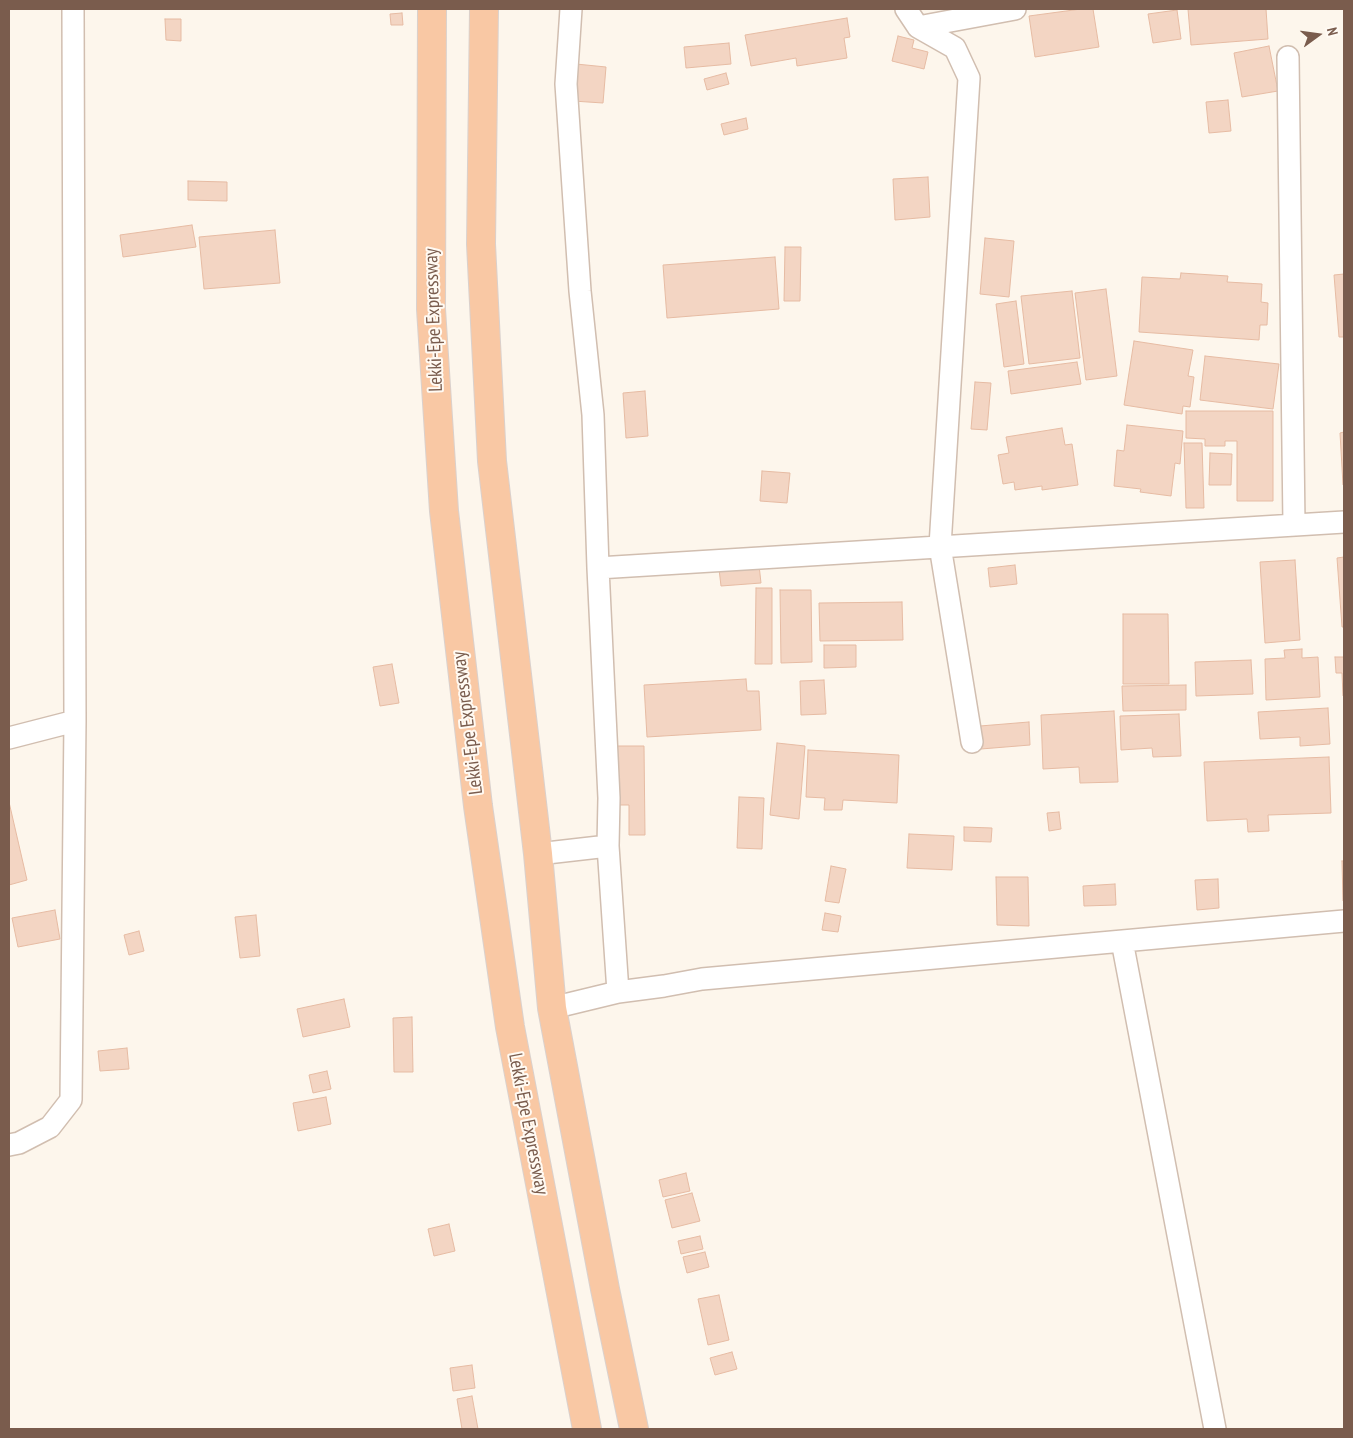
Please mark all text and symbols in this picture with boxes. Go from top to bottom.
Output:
north arrow [1293,10,1343,60]
text: N [1323,26,1342,37]
street label: Lekki-Epe Expressway [420,248,448,392]
street label: Lekki-Epe Expressway [448,650,488,796]
street label: Lekki-Epe Expressway [503,1051,553,1197]

